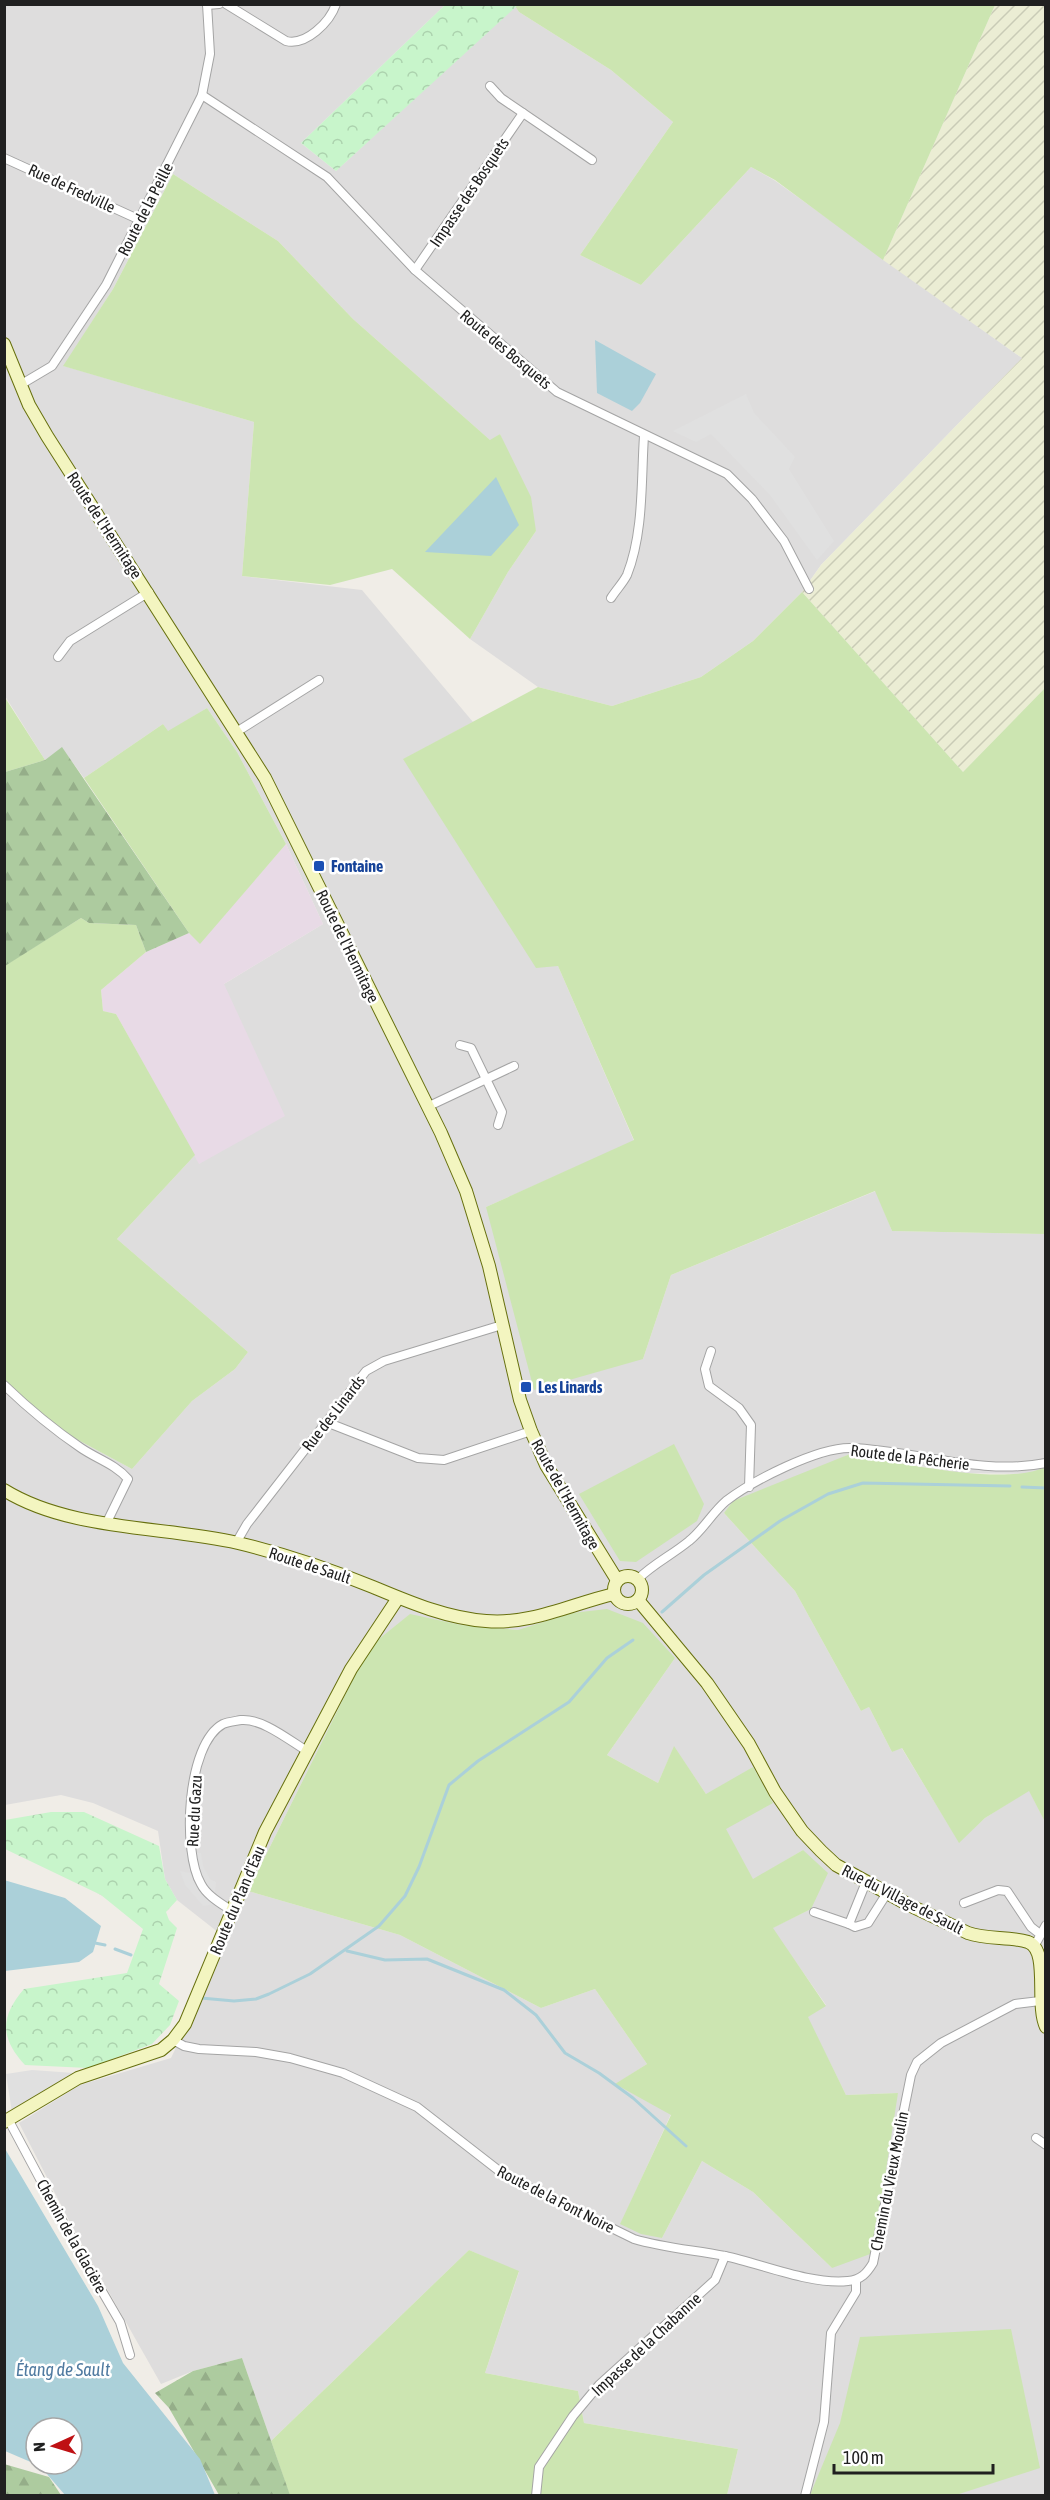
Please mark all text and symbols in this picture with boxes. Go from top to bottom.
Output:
street label: Impasse des Bosquets [426,134,513,251]
street label: Route de la Peille [114,159,176,259]
street label: Rue de Fredville [26,160,118,216]
street label: Route des Bosquets [456,306,555,393]
street label: Route de l'Hermitage [63,468,146,582]
place label: Fontaine [331,857,383,875]
marker: Fontaine [312,859,326,873]
street label: Route de l'Hermitage [312,887,383,1006]
street label: Rue des Linards [298,1371,368,1454]
place label: Les Linards [538,1378,603,1396]
marker: Les Linards [519,1380,533,1394]
street label: Route de l'Hermitage [527,1436,604,1553]
street label: Route de la Pêcherie [850,1441,970,1473]
street label: Route de Sault [267,1543,354,1587]
street label: Rue du Gazu [183,1775,205,1847]
street label: Route du Plan d'Eau [206,1843,268,1957]
street label: Rue du Village de Sault [839,1861,967,1938]
street label: Chemin du Vieux Moulin [867,2110,911,2252]
street label: Route de la Font Noire [494,2162,618,2236]
street label: Chemin de la Glacière [33,2176,111,2296]
street label: Impasse de la Chabanne [588,2289,705,2400]
water label: Étang de Sault [16,2359,111,2380]
north arrow [24,2416,84,2476]
scale bar [834,2437,993,2475]
text: N [30,2442,48,2452]
text: 100 m [843,2447,884,2468]

